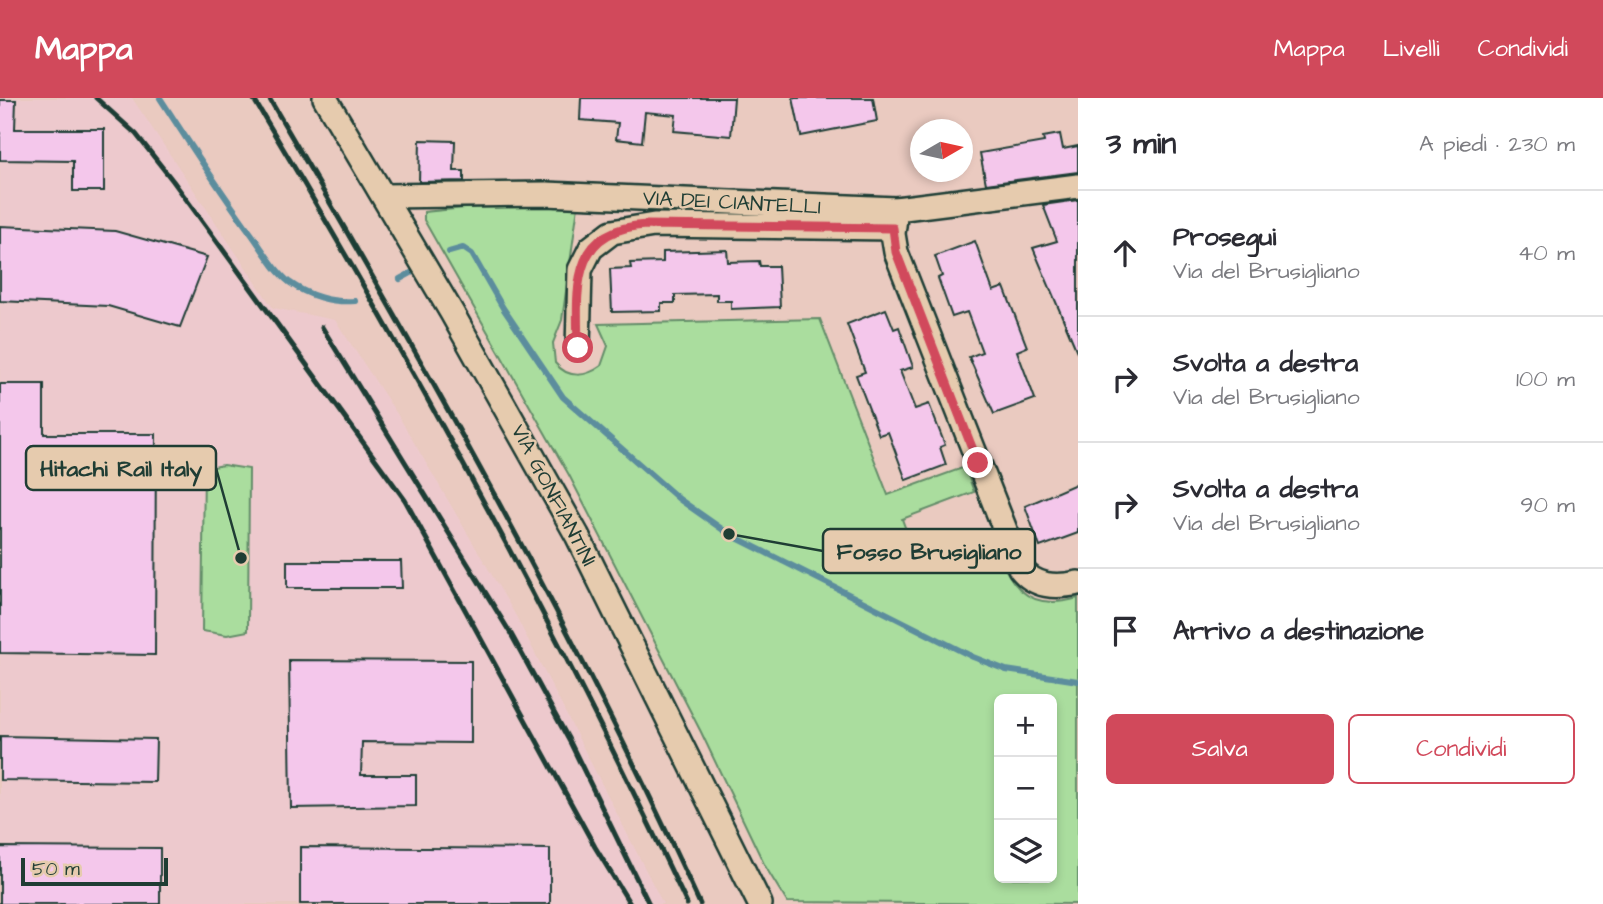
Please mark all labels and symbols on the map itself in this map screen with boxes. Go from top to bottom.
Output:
north arrow [910,119,973,182]
street label: VIA DEI CIANTELLI [642,183,822,222]
route start [562,332,593,363]
street label: VIA GONFIANTINI [504,419,603,571]
callout: Hitachi Rail Italy [26,446,216,490]
route end [962,447,993,478]
text: Hitachi Rail Italy [40,453,202,487]
callout: Fosso Brusigliano [823,529,1035,573]
text: Fosso Brusigliano [837,536,1022,569]
scale bar [21,855,168,887]

